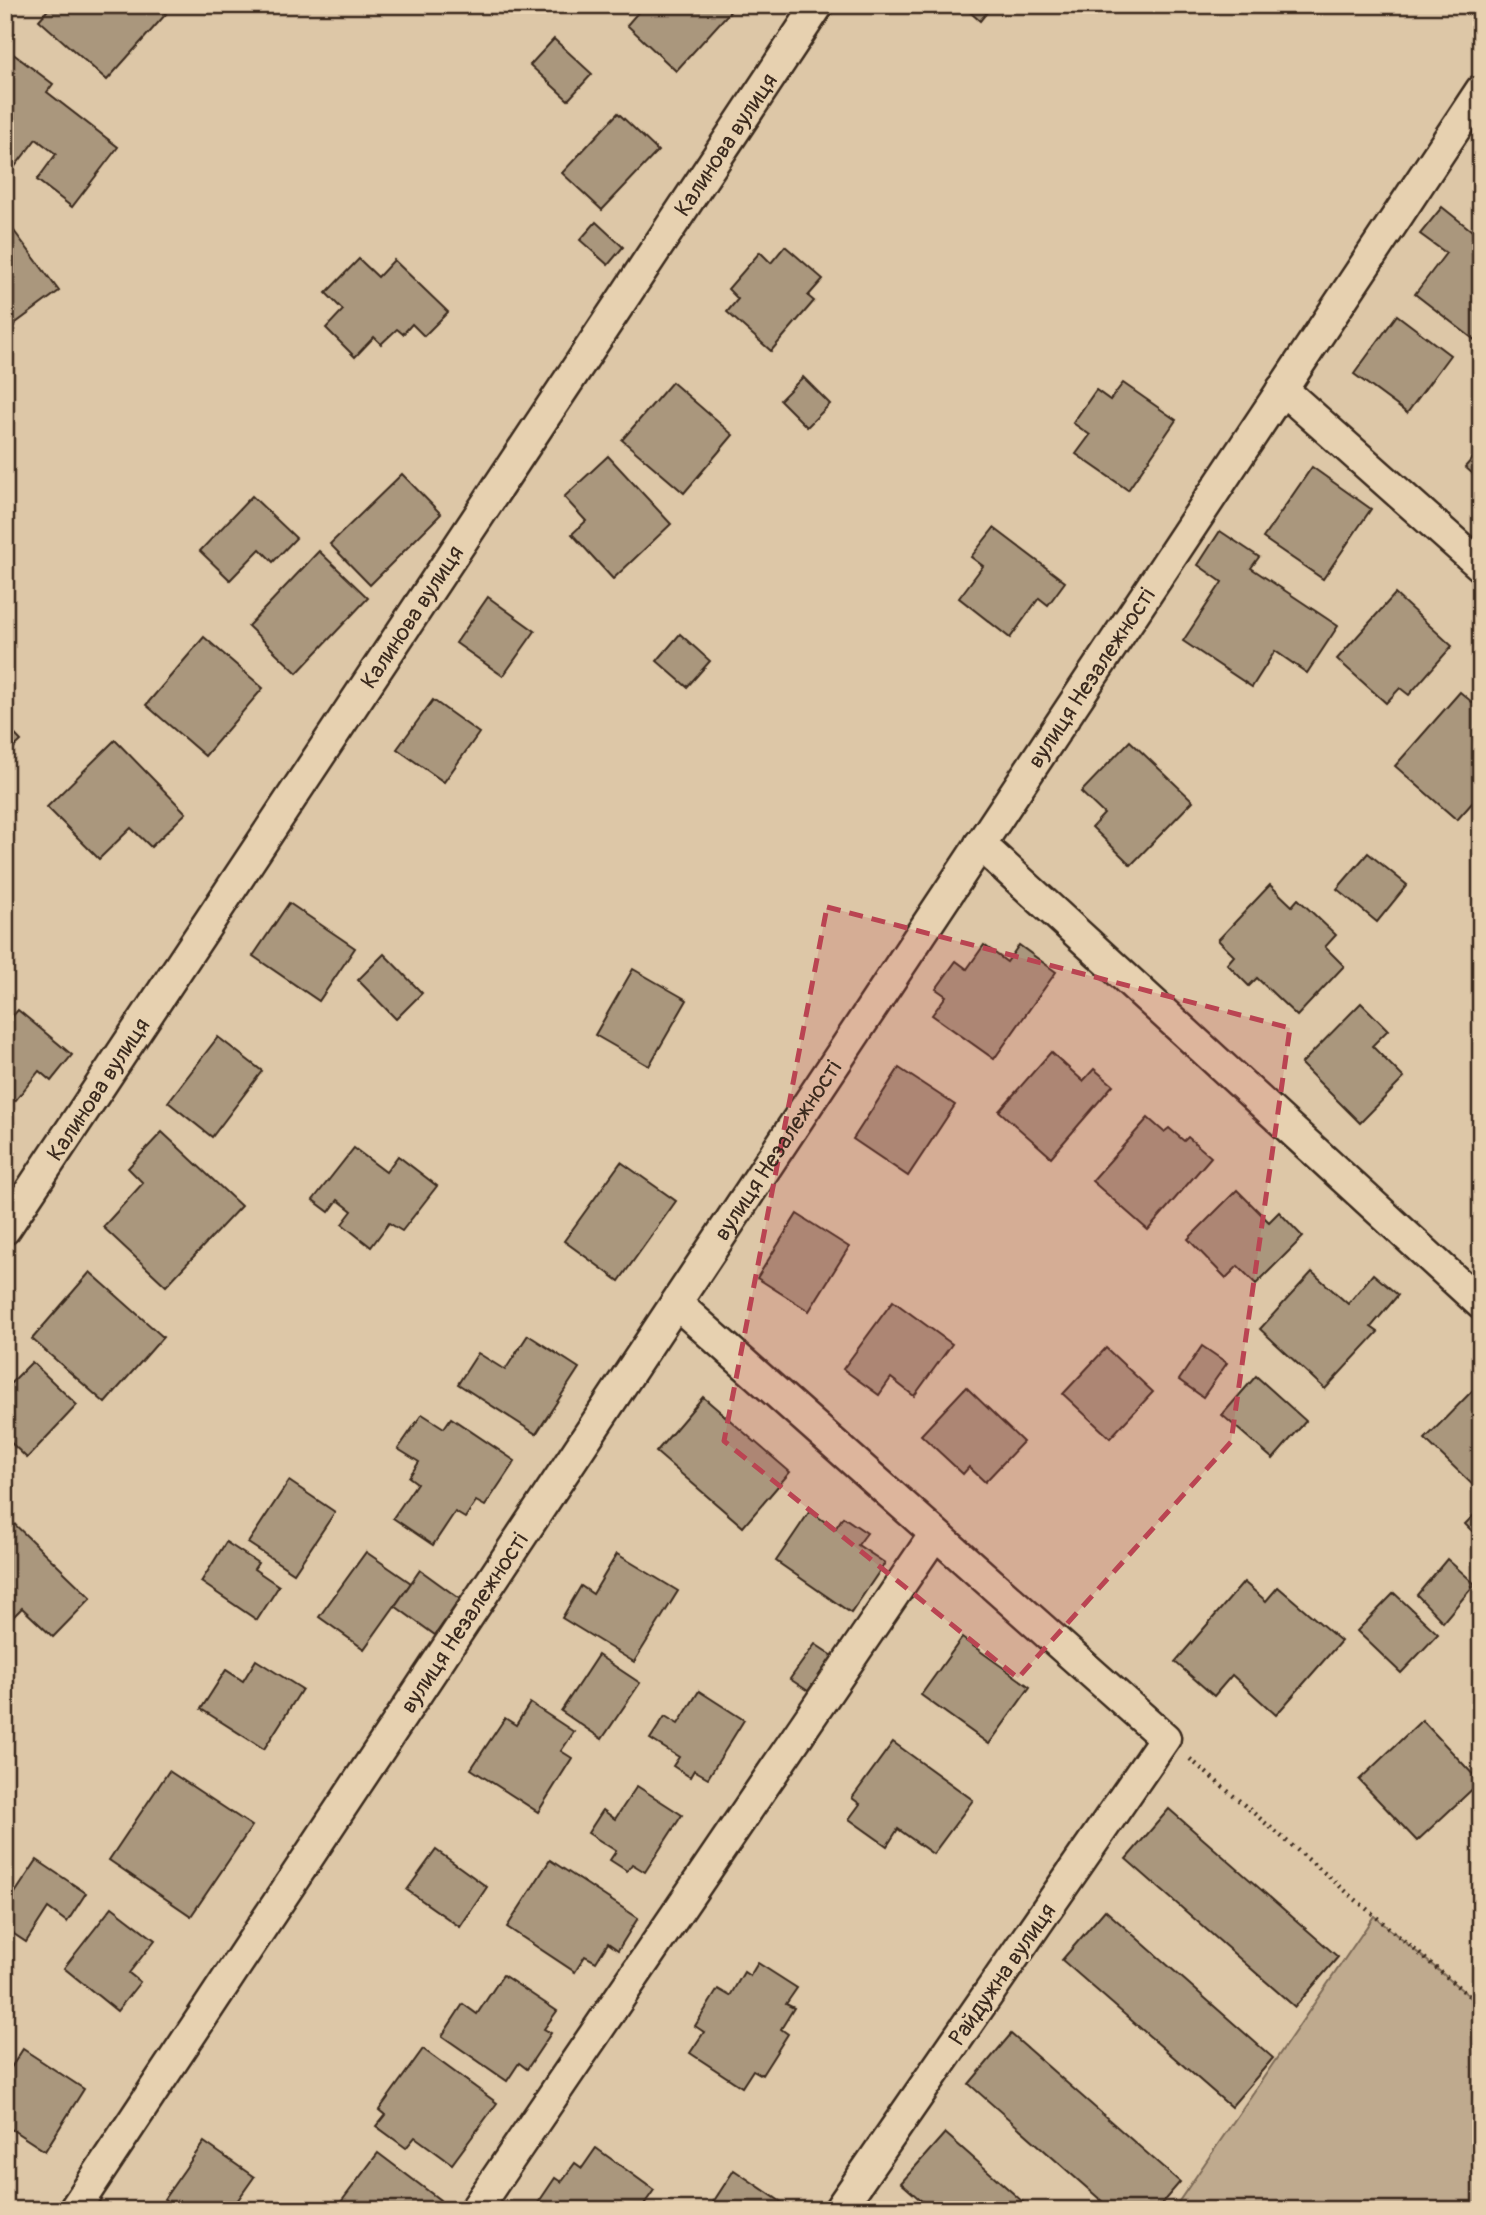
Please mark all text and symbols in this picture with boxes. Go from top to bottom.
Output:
street label: Калинова вулиця [668,68,784,222]
street label: Калинова вулиця [354,540,470,694]
street label: вулиця Незалежності [1021,582,1162,774]
street label: Калинова вулиця [40,1012,156,1166]
street label: вулиця Незалежності [708,1055,848,1246]
street label: вулиця Незалежності [394,1527,535,1719]
street label: Райдужна вулиця [943,1897,1062,2051]

